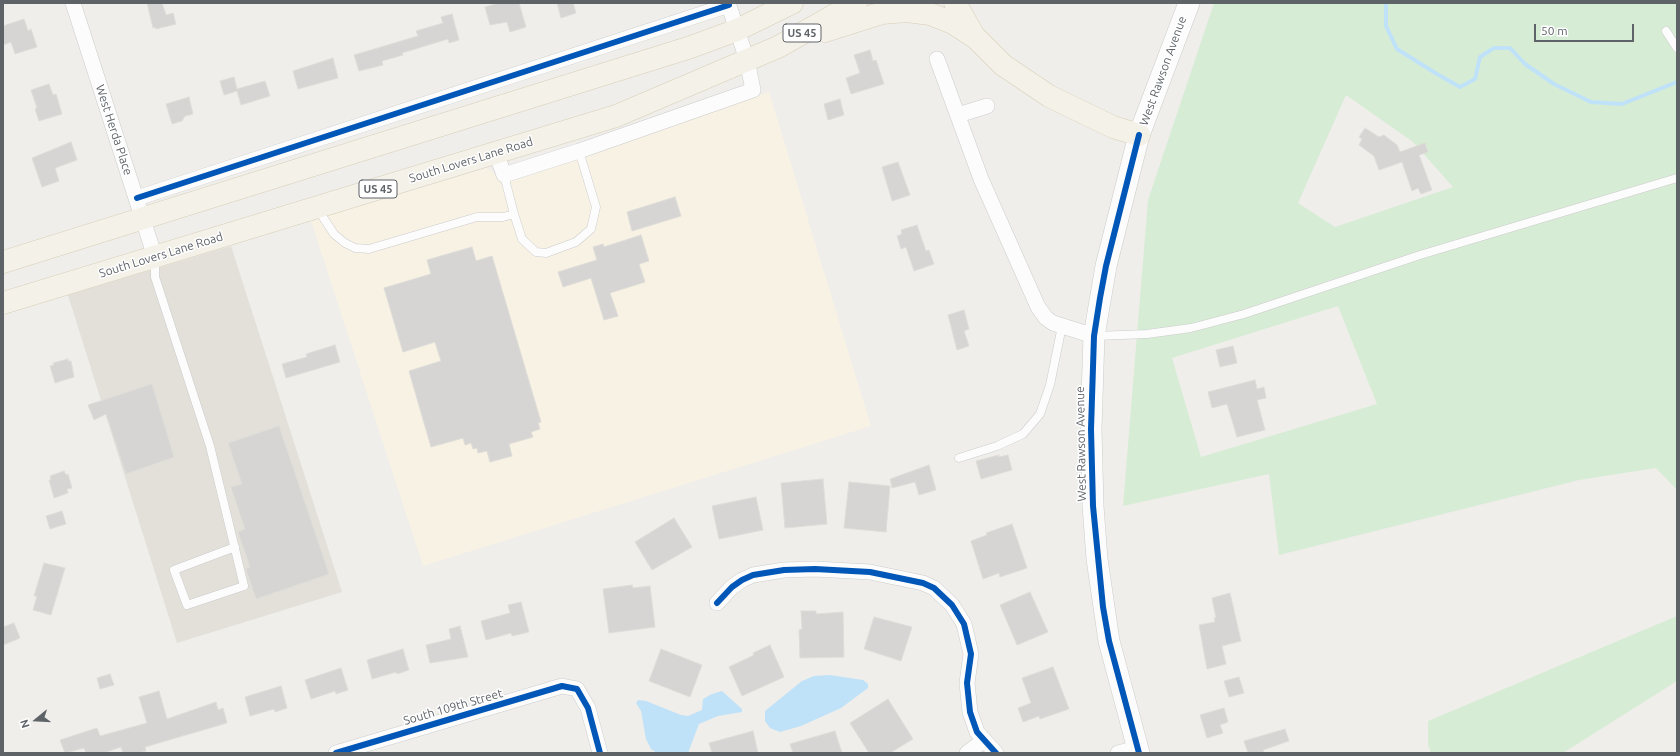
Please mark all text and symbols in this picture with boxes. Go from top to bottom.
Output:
street label: West Rawson Avenue [1137,14,1189,128]
scale bar [1536,16,1636,42]
road number: US 45 [783,24,821,42]
text: 50 m [1541,24,1568,37]
street label: West Herda Place [93,83,135,177]
street label: South Lovers Lane Road [407,134,535,186]
road number: US 45 [359,180,397,198]
street label: South Lovers Lane Road [97,229,225,281]
street label: West Rawson Avenue [1073,386,1089,502]
street label: South 109th Street [402,686,504,728]
north arrow [16,700,56,740]
text: N [18,718,32,729]

